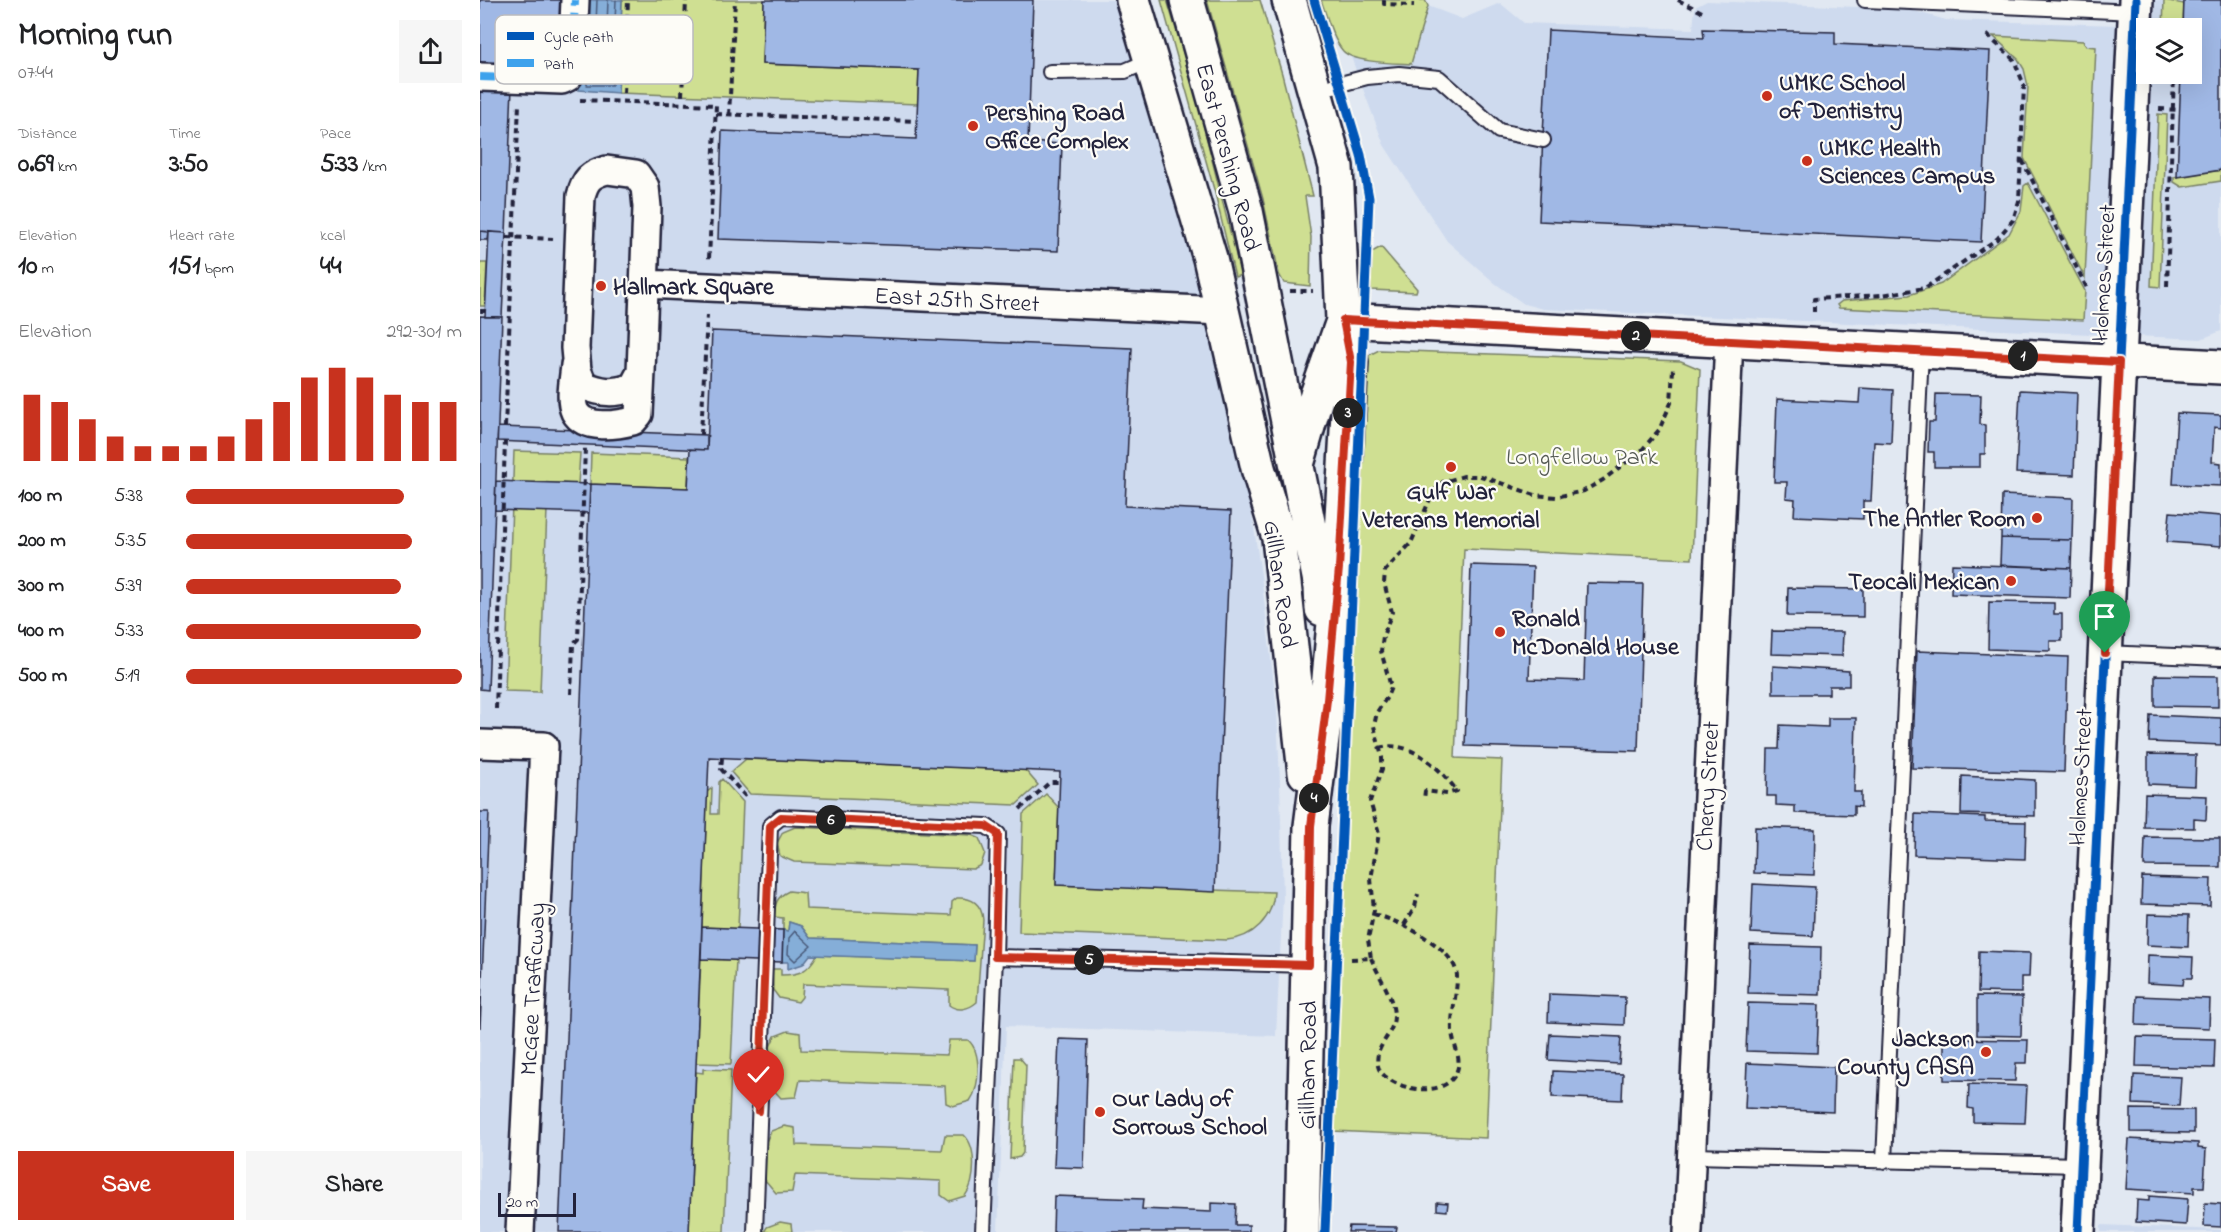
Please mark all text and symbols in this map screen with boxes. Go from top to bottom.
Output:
text: Morning run [18,12,172,60]
legend [495,15,693,84]
map controls [2136,18,2202,84]
button: layers [2136,18,2202,84]
button: share [399,20,462,83]
text: Cycle path [544,26,613,50]
text: Path [544,53,574,77]
text: 07:44 [18,59,53,88]
street label: East Pershing Road [1185,60,1269,256]
place label: UMKC School of Dentistry [1779,67,1905,131]
marker: UMKC School of Dentistry [1760,89,1774,103]
place label: Pershing Road Office Complex [985,97,1129,160]
marker: Pershing Road Office Complex [966,119,980,133]
text: Distance [18,122,77,146]
text: Time [169,122,201,146]
text: Pace [320,122,351,146]
place label: UMKC Health Sciences Campus [1819,132,1995,195]
text: 0.69 [18,146,54,184]
text: 3:50 [169,146,208,184]
text: 5:33 [320,146,359,184]
marker: UMKC Health Sciences Campus [1800,154,1814,168]
text: km [54,155,77,179]
text: /km [359,155,387,179]
street label: Holmes Street [2084,203,2127,343]
text: Elevation [18,224,77,248]
text: Heart rate [169,224,235,248]
text: kcal [320,224,345,248]
text: 10 [18,248,38,286]
text: 151 [169,248,200,286]
text: 44 [320,248,341,286]
text: m [38,257,54,281]
text: bpm [200,257,234,281]
place label: Hallmark Square [613,271,775,306]
marker: Hallmark Square [594,279,608,293]
street label: East 25th Street [873,280,1040,323]
text: Elevation [18,318,92,347]
text: 292–301 m [387,318,462,347]
pin: 2 [1621,321,1651,351]
text: 2 [1632,324,1640,348]
pin: 1 [2008,341,2038,371]
text: 1 [2020,344,2026,368]
pin: 3 [1333,398,1363,428]
text: 3 [1345,401,1351,425]
park label: Longfellow Park [1506,441,1658,476]
marker: Gulf War Veterans Memorial [1444,460,1458,474]
place label: Gulf War Veterans Memorial [1362,476,1539,539]
text: 100 m [18,482,62,511]
text: 5:38 [114,482,143,511]
place label: The Antler Room [1863,503,2025,538]
marker: The Antler Room [2030,511,2044,525]
street label: Gillham Road [1252,518,1305,651]
text: 200 m [18,527,66,556]
text: 5:35 [114,527,147,556]
place label: Teocali Mexican [1848,566,1999,601]
text: 300 m [18,572,64,601]
text: 5:39 [114,572,141,601]
marker: Teocali Mexican [2004,574,2018,588]
pin [2079,591,2130,653]
icon: arrive [2088,600,2121,633]
place label: Ronald McDonald House [1512,603,1680,666]
text: 400 m [18,617,64,646]
text: 5:33 [114,617,144,646]
marker: Ronald McDonald House [1493,625,1507,639]
text: 500 m [18,662,67,691]
text: 5:19 [114,662,140,691]
street label: Holmes Street [2061,707,2104,847]
street label: Cherry Street [1689,720,1731,852]
pin: 4 [1299,783,1329,813]
text: 4 [1311,786,1317,810]
pin: 6 [816,805,846,835]
text: 6 [827,808,835,832]
street label: McGee Trafficway [512,902,558,1077]
pin: 5 [1074,945,1104,975]
text: 5 [1084,948,1094,972]
street label: Gillham Road [1291,1000,1328,1130]
place label: Jackson County CASA [1837,1023,1974,1087]
marker: Jackson County CASA [1979,1045,1993,1059]
pin [733,1049,784,1111]
icon: check [742,1058,775,1091]
place label: Our Lady of Sorrows School [1112,1083,1267,1146]
marker: Our Lady of Sorrows School [1093,1105,1107,1119]
button: Save [18,1151,234,1220]
button: Share [246,1151,462,1220]
scale bar [498,1190,576,1218]
text: 20 m [507,1191,538,1215]

